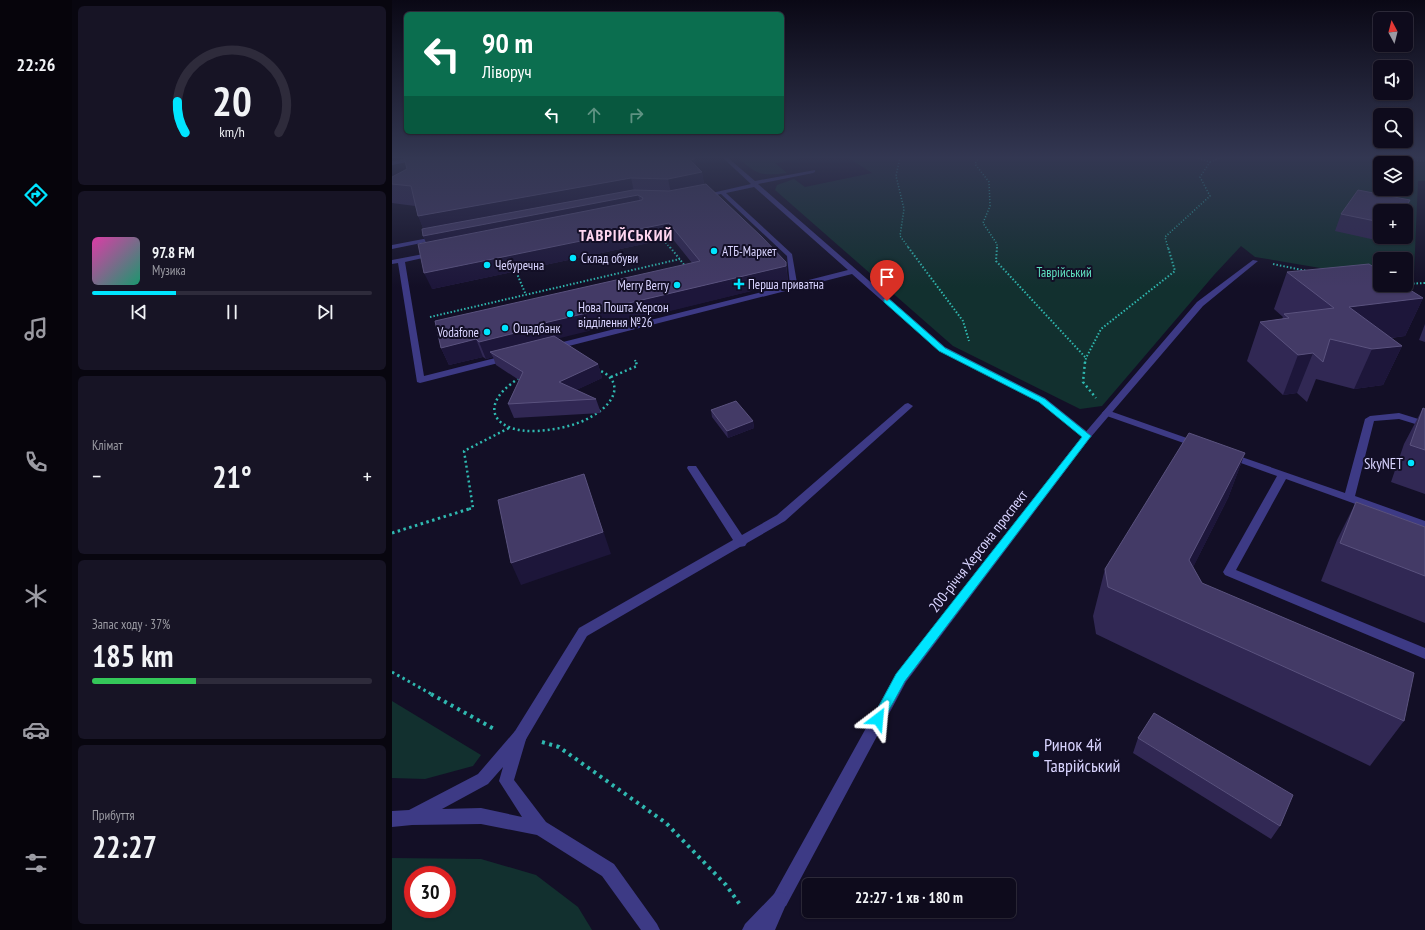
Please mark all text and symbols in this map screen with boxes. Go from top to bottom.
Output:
north arrow [1373,12,1413,52]
map controls [1373,12,1413,292]
text: 90 m [482,24,533,61]
icon: left [416,28,468,80]
text: 22:26 [17,53,55,76]
text: Ліворуч [482,60,532,83]
button: sound [1373,60,1413,100]
text: 20 [212,74,252,127]
icon: left [541,104,563,126]
icon: ahead [583,104,605,126]
icon: right [625,104,647,126]
button: search [1373,108,1413,148]
text: km/h [219,122,245,141]
button: layers [1373,156,1413,196]
icon: directions [22,181,50,209]
button: + [1373,204,1413,244]
district label: ТАВРІЙСЬКИЙ [579,225,673,245]
text: 97.8 FM [152,243,195,262]
place label: АТБ-Маркет [722,243,777,260]
marker: АТБ-Маркет [709,246,719,256]
place label: Склад обуви [581,250,638,267]
button: − [1373,252,1413,292]
marker: Склад обуви [568,253,578,263]
place label: Чебуречна [495,257,544,274]
marker: Чебуречна [482,260,492,270]
pin [870,260,904,301]
text: Музика [152,262,186,279]
park label: Таврійський [1036,264,1092,281]
icon: arrive [876,266,898,288]
place label: Перша приватна [748,276,824,293]
place label: Merry Berry [617,277,669,294]
marker: Перша приватна [733,278,745,290]
marker: Merry Berry [672,280,682,290]
place label: Нова Пошта Херсон відділення №26 [578,299,669,331]
icon: previous [128,301,150,323]
icon: pause [221,301,243,323]
icon: next [314,301,336,323]
marker: Нова Пошта Херсон відділення №26 [565,309,575,319]
icon: music [22,315,50,343]
place label: Ощадбанк [513,320,560,337]
marker: Ощадбанк [500,323,510,333]
place label: Vodafone [436,324,479,341]
marker: Vodafone [482,327,492,337]
text: Клімат [92,437,123,454]
icon: phone [22,448,50,476]
place label: SkyNET [1364,454,1403,473]
text: 21° [212,457,252,496]
marker: SkyNET [1406,458,1416,468]
text: − [92,462,101,490]
text: + [363,462,372,490]
street label: 200-річчя Херсона проспект [924,486,1032,616]
icon: climate [22,582,50,610]
text: Запас ходу · 37% [92,616,170,633]
text: 185 km [92,636,173,675]
position arrow [857,698,899,740]
icon: car [22,716,50,744]
place label: Ринок 4й Таврійський [1044,733,1120,777]
marker: Ринок 4й Таврійський [1031,749,1041,759]
text: Прибуття [92,807,135,824]
text: 22:27 [92,827,157,866]
icon: filters [22,849,50,877]
speed limit sign: 30 [404,866,456,918]
text: 22:27 · 1 хв · 180 m [855,888,963,907]

